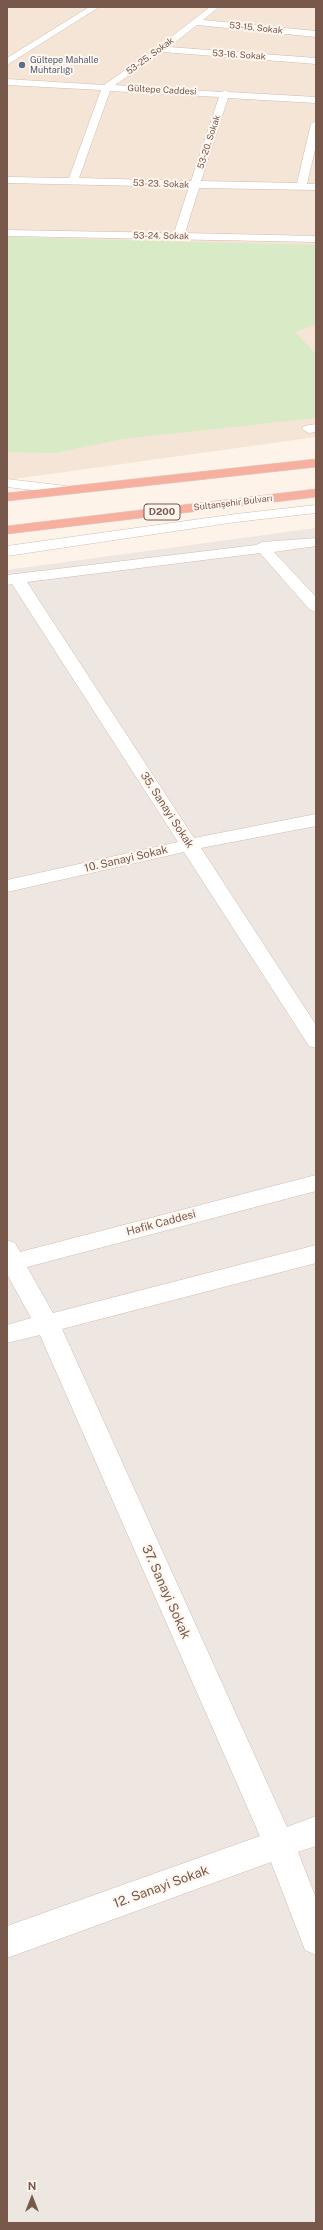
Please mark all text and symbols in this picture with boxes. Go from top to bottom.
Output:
street label: 53-15. Sokak [229,20,283,36]
street label: 53-25. Sokak [124,35,176,77]
street label: 53-16. Sokak [212,48,266,62]
place label: Gültepe Mahalle Muhtarlığı [30,55,99,76]
marker: Gültepe Mahalle Muhtarlığı [17,60,27,70]
street label: Gültepe Caddesi [127,83,197,97]
street label: 53-20. Sokak [195,114,223,170]
street label: 53-23. Sokak [133,178,189,190]
street label: 53-24. Sokak [133,230,189,242]
street label: Sultanşehir Bulvarı [193,493,273,513]
road number: D200 [144,504,180,520]
street label: 35. Sanayi Sokak [138,770,196,850]
street label: 10. Sanayi Sokak [83,843,169,875]
street label: Hafik Caddesi [125,1207,197,1239]
street label: 37. Sanayi Sokak [138,1542,194,1642]
street label: 12. Sanayi Sokak [111,1862,211,1912]
north arrow [12,2178,52,2218]
text: N [28,2180,36,2192]

